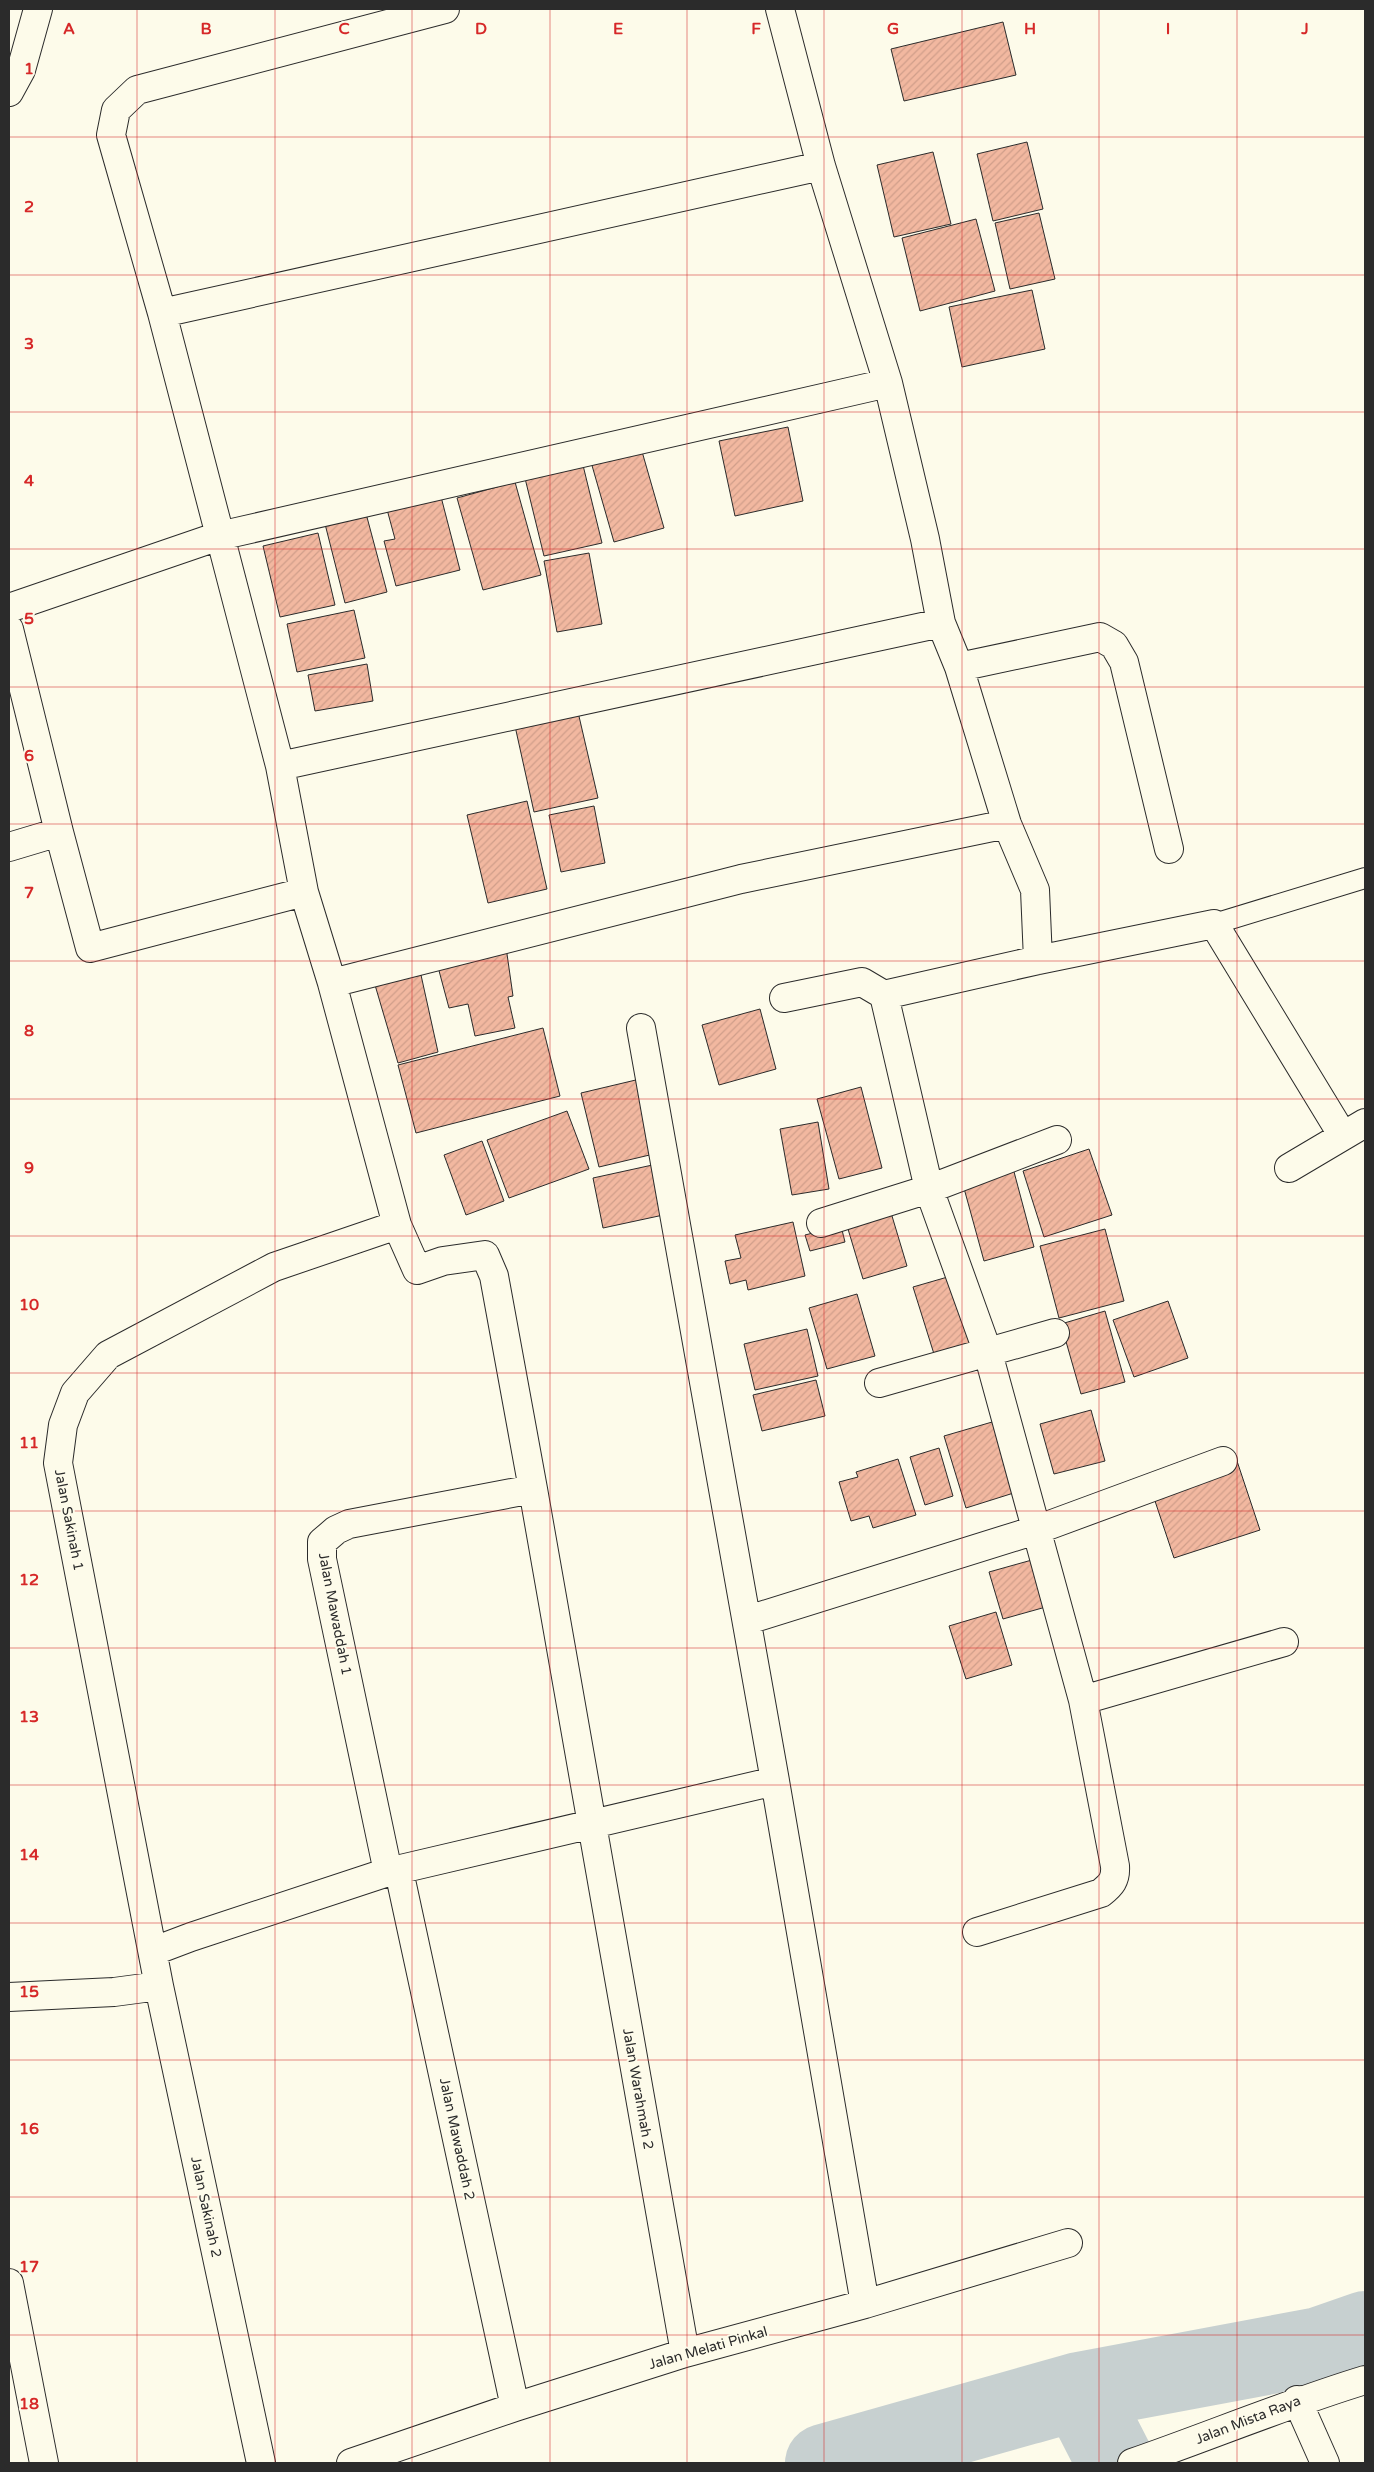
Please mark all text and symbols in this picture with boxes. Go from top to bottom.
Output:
text: A [63,19,75,39]
text: B [200,19,212,39]
text: C [338,19,350,39]
text: D [475,19,487,39]
text: E [613,19,623,39]
text: F [751,19,761,39]
text: G [887,19,899,39]
text: H [1024,19,1036,39]
text: I [1166,19,1170,39]
text: J [1300,19,1309,39]
text: 1 [24,59,34,79]
text: 2 [24,197,34,217]
text: 3 [24,334,34,354]
text: 4 [24,471,34,491]
text: 5 [24,609,34,629]
text: 6 [24,746,34,766]
text: 7 [24,883,34,903]
text: 8 [24,1021,34,1041]
text: 9 [24,1158,34,1178]
text: 10 [19,1295,39,1315]
text: 11 [19,1433,39,1453]
street label: Jalan Sakinah 1 [51,1468,87,1572]
street label: Jalan Mawaddah 1 [315,1551,355,1677]
text: 12 [19,1570,39,1590]
text: 13 [19,1707,39,1727]
text: 14 [19,1845,39,1865]
text: 15 [19,1982,39,2002]
street label: Jalan Warahmah 2 [619,2027,657,2151]
street label: Jalan Mawaddah 2 [436,2076,478,2202]
text: 16 [19,2119,39,2139]
street label: Jalan Sakinah 2 [187,2155,225,2259]
text: 17 [19,2257,39,2277]
street label: Jalan Melati Pinkal [647,2323,769,2373]
street label: Jalan Mista Raya [1193,2392,1303,2448]
text: 18 [19,2394,39,2414]

